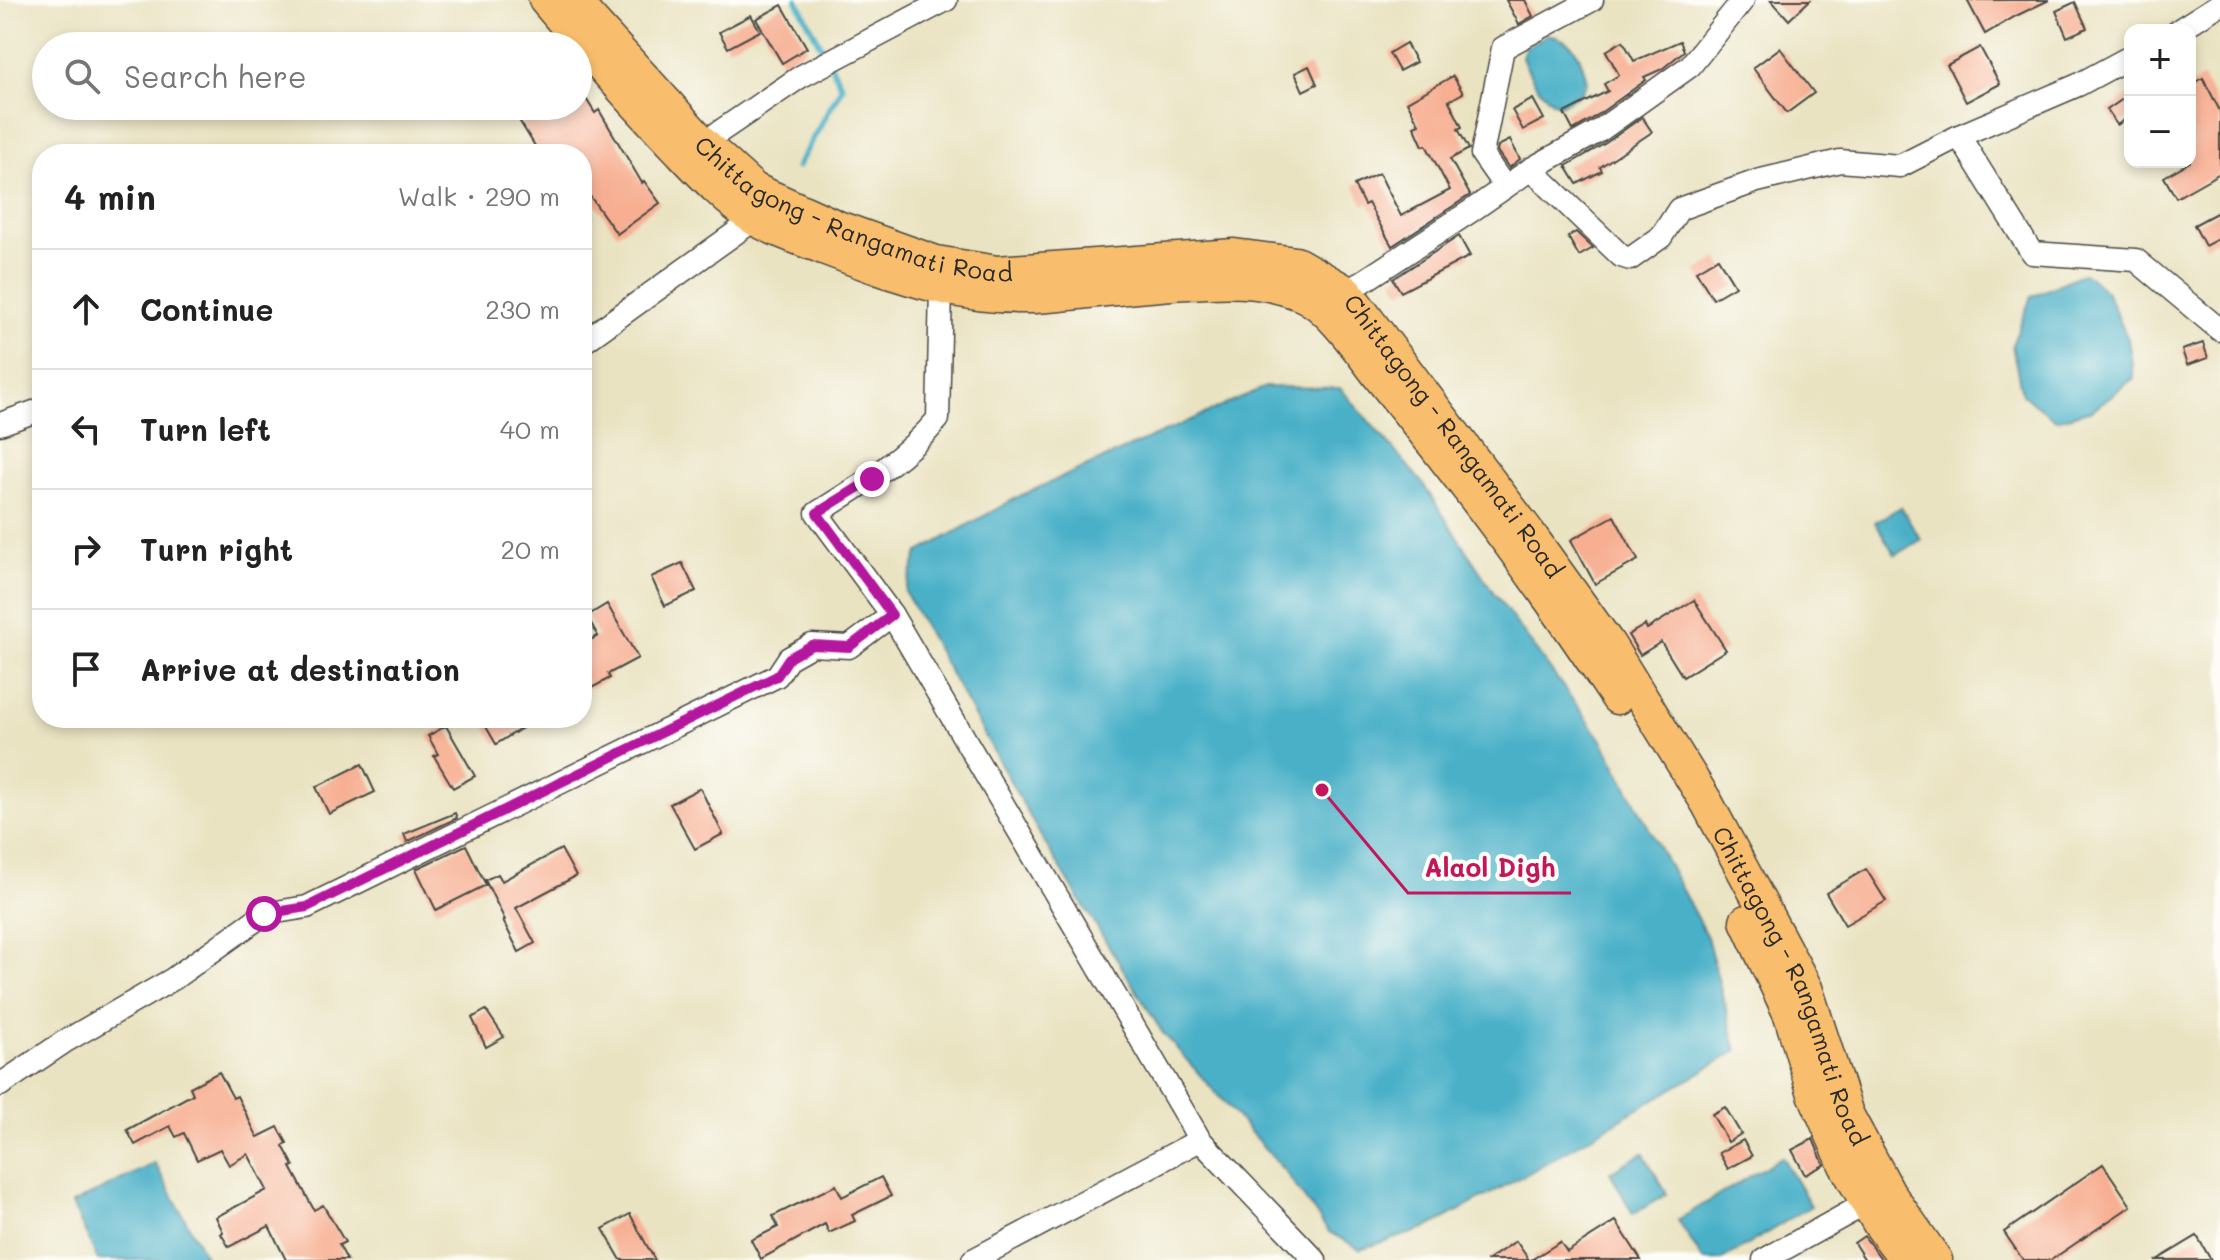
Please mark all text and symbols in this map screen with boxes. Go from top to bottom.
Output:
map controls [2124,24,2196,168]
button: + [2124,24,2196,96]
search box [32,32,592,120]
icon: search [60,54,104,98]
text: Search here [124,56,307,96]
button: − [2124,96,2196,168]
street label: Chittagong - Rangamati Road [689,128,1014,287]
text: 4 min [64,174,156,219]
text: Walk · 290 m [398,179,560,213]
icon: ahead [64,287,108,331]
street label: Chittagong - Rangamati Road [1338,287,1571,583]
text: Continue [140,289,273,329]
text: 230 m [485,292,560,326]
icon: left [64,407,108,451]
text: Turn left [140,409,271,449]
text: 40 m [500,412,560,446]
route end [854,461,890,497]
icon: right [64,527,108,571]
text: Turn right [140,529,293,569]
text: 20 m [500,532,560,566]
icon: arrive [64,647,108,691]
text: Arrive at destination [140,649,460,689]
street label: Chittagong - Rangamati Road [1707,820,1876,1150]
callout: Alaol Digh [1408,843,1571,893]
text: Alaol Digh [1424,850,1556,884]
route start [246,896,282,932]

